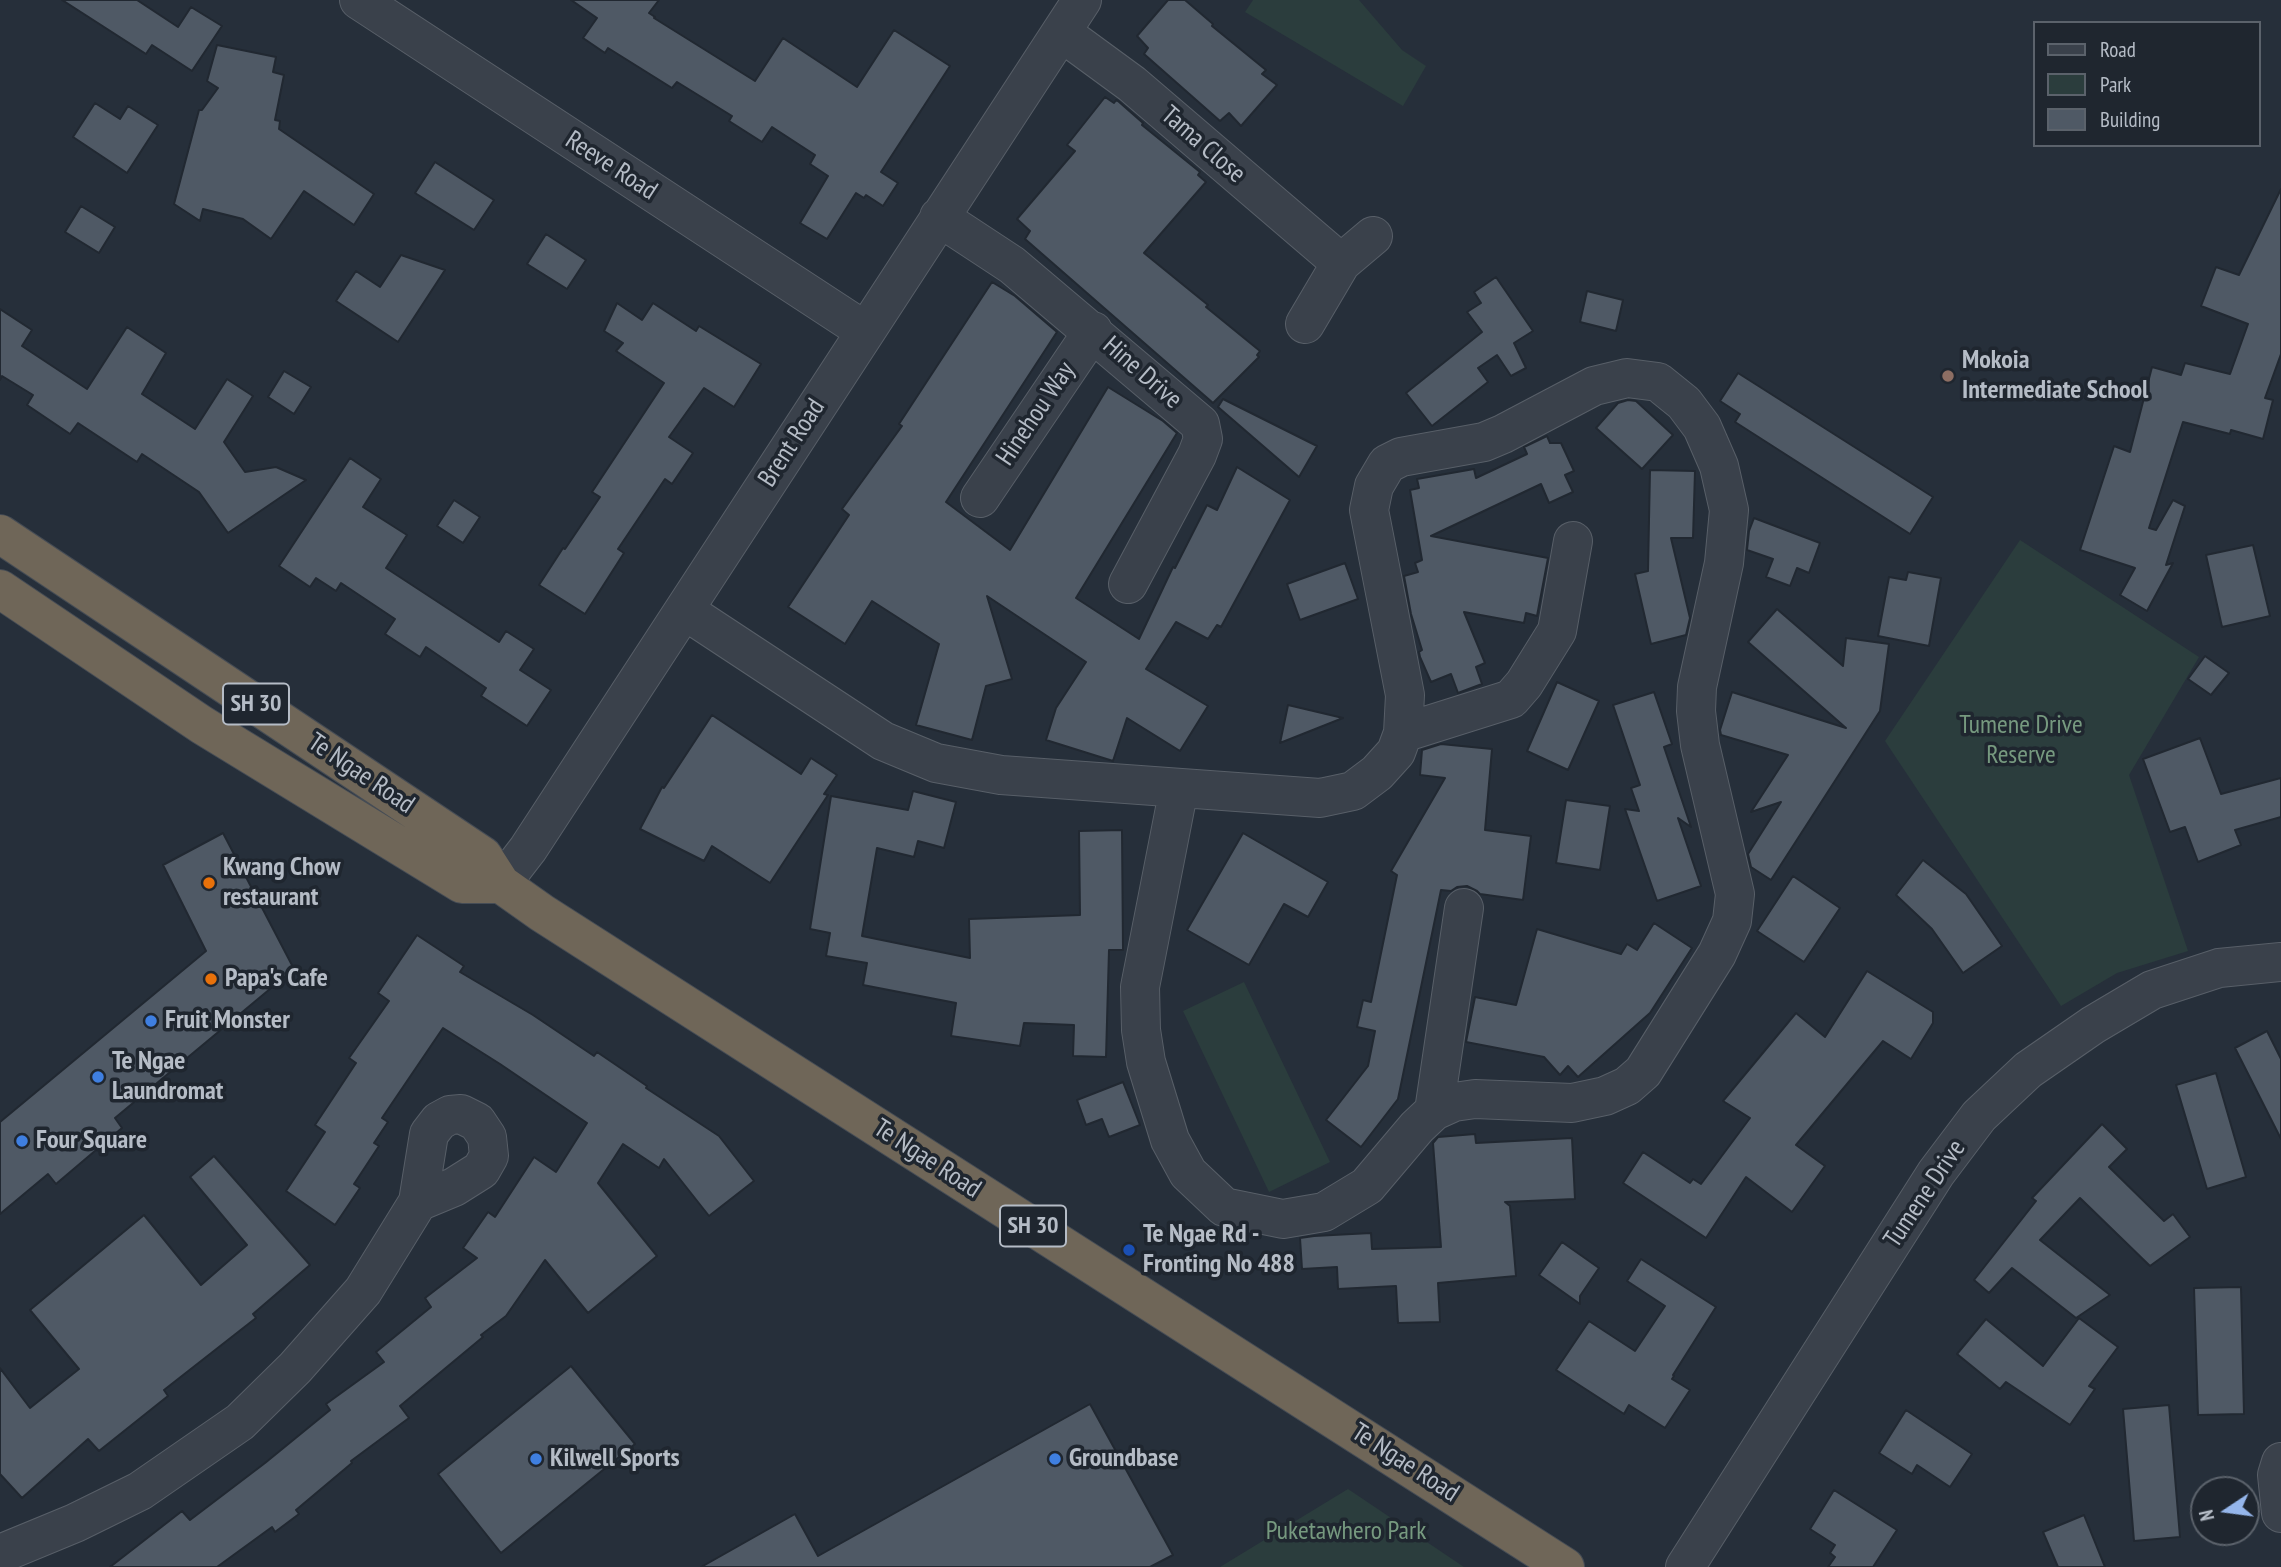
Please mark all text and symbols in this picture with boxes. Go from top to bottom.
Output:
legend [2032,21,2260,147]
text: Road [2100,36,2136,63]
text: Park [2100,71,2131,98]
street label: Tama Close [1155,100,1251,190]
text: Building [2100,106,2160,133]
street label: Reeve Road [559,125,663,207]
street label: Hine Drive [1096,330,1188,416]
place label: Mokoia Intermediate School [1962,345,2148,406]
street label: Hinehou Way [990,356,1082,472]
marker: Mokoia Intermediate School [1940,368,1956,384]
street label: Brent Road [752,393,832,493]
road number: SH 30 [223,684,289,724]
park label: Tumene Drive Reserve [1959,710,2083,772]
street label: Te Ngae Road [302,727,420,821]
place label: Kwang Chow restaurant [223,852,341,914]
marker: Kwang Chow restaurant [201,875,217,891]
place label: Papa's Cafe [225,963,328,995]
marker: Papa's Cafe [203,971,219,987]
place label: Fruit Monster [165,1005,290,1037]
marker: Fruit Monster [143,1013,159,1029]
place label: Te Ngae Laundromat [112,1046,223,1108]
marker: Te Ngae Laundromat [90,1069,106,1085]
street label: Te Ngae Road [868,1113,986,1205]
place label: Four Square [36,1125,147,1157]
marker: Four Square [14,1133,30,1149]
street label: Tumene Drive [1878,1134,1972,1254]
road number: SH 30 [1000,1206,1066,1246]
place label: Te Ngae Rd - Fronting No 488 [1143,1219,1295,1280]
marker: Te Ngae Rd - Fronting No 488 [1121,1242,1137,1258]
street label: Te Ngae Road [1346,1417,1464,1509]
place label: Kilwell Sports [550,1443,680,1475]
place label: Groundbase [1069,1443,1179,1475]
marker: Kilwell Sports [528,1451,544,1467]
marker: Groundbase [1047,1451,1063,1467]
north arrow [2190,1476,2260,1546]
text: N [2194,1508,2219,1523]
park label: Puketawhero Park [1266,1516,1426,1548]

